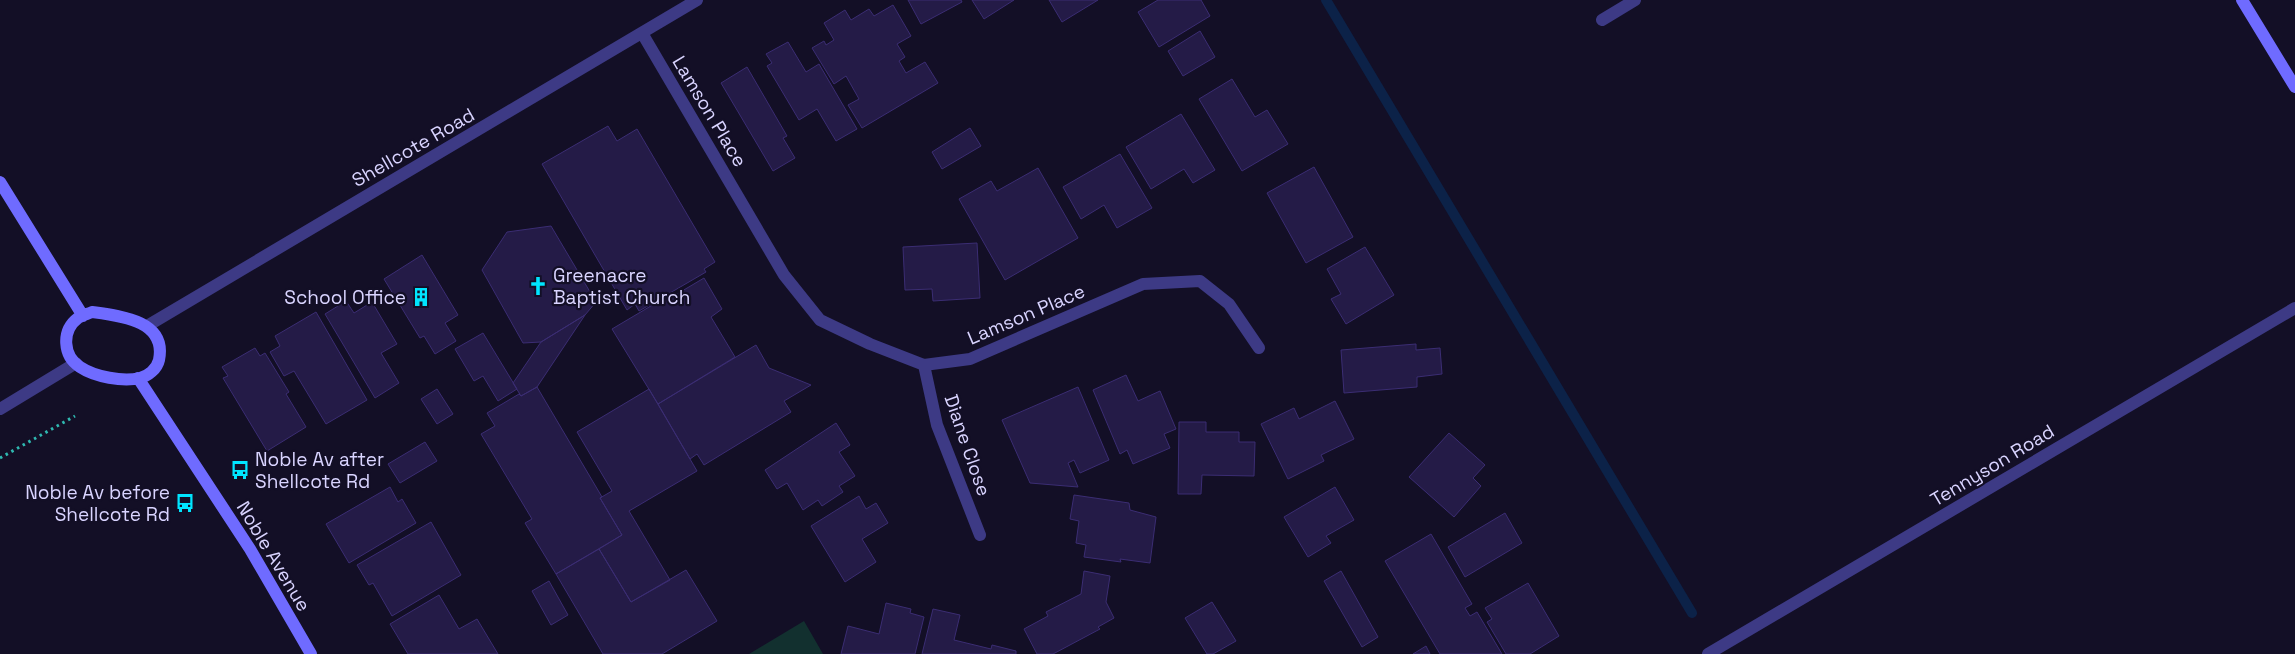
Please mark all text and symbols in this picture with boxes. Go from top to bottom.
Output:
street label: Lamson Place [667,51,753,171]
street label: Shellcote Road [347,102,479,193]
place label: Greenacre Baptist Church [553,263,690,310]
church icon: Greenacre Baptist Church [527,275,549,297]
street label: Lamson Place [964,278,1089,350]
place label: School Office [284,285,406,310]
building icon: School Office [410,286,432,308]
street label: Diane Close [938,391,997,499]
street label: Tennyson Road [1926,419,2059,512]
place label: Noble Av after Shellcote Rd [255,447,384,494]
bus stop icon: Noble Av after Shellcote Rd [229,459,251,481]
place label: Noble Av before Shellcote Rd [25,480,170,527]
bus stop icon: Noble Av before Shellcote Rd [174,492,196,514]
street label: Noble Avenue [231,497,316,616]

